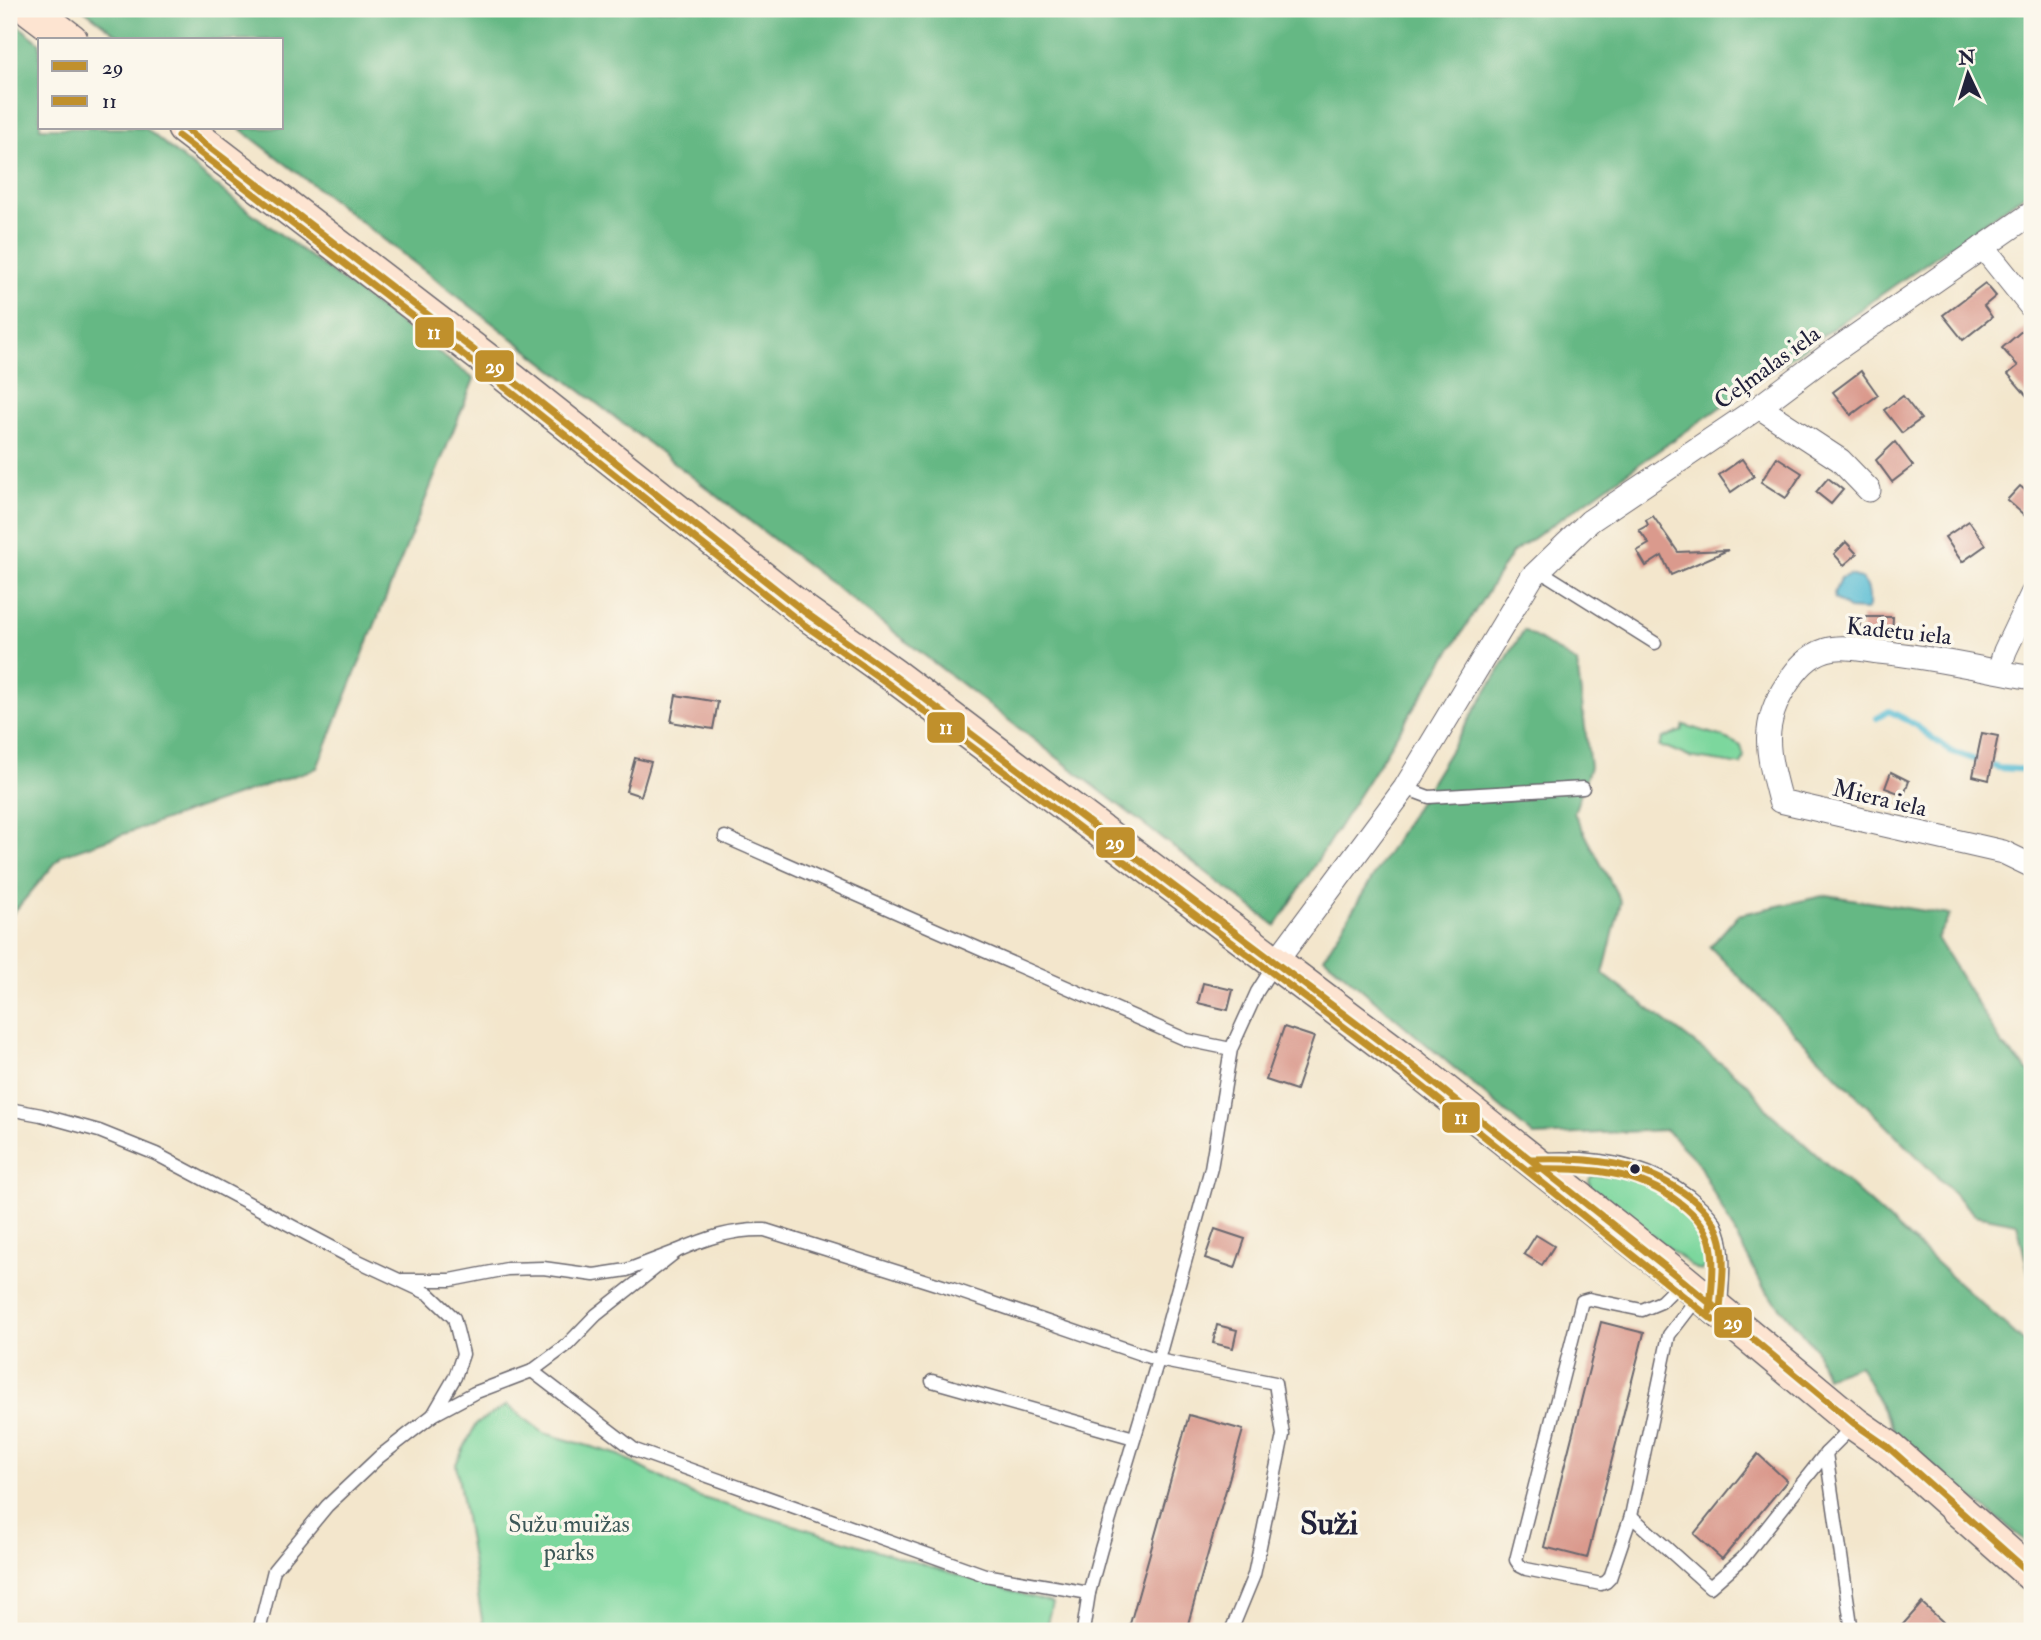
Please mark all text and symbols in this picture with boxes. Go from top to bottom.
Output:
legend [38,38,284,130]
north arrow [1932,38,2002,108]
text: N [1957,45,1977,71]
text: 29 [102,54,123,81]
text: 11 [102,88,117,115]
line badge: 11 [414,316,455,349]
street label: Ceļmalas iela [1708,318,1827,416]
text: 11 [427,321,441,345]
line badge: 29 [474,349,515,383]
text: 29 [485,355,505,379]
street label: Kadetu iela [1845,611,1954,653]
line badge: 11 [926,711,966,744]
text: 11 [939,716,953,740]
street label: Miera iela [1830,773,1931,825]
line badge: 29 [1095,826,1136,859]
text: 29 [1105,831,1125,855]
line badge: 11 [1441,1101,1481,1134]
text: 11 [1454,1106,1468,1130]
unlabelled marker [1628,1162,1642,1176]
line badge: 29 [1713,1306,1753,1339]
text: 29 [1723,1311,1743,1335]
district label: Suži [1300,1504,1359,1544]
park label: Sužu muižas parks [508,1509,630,1568]

